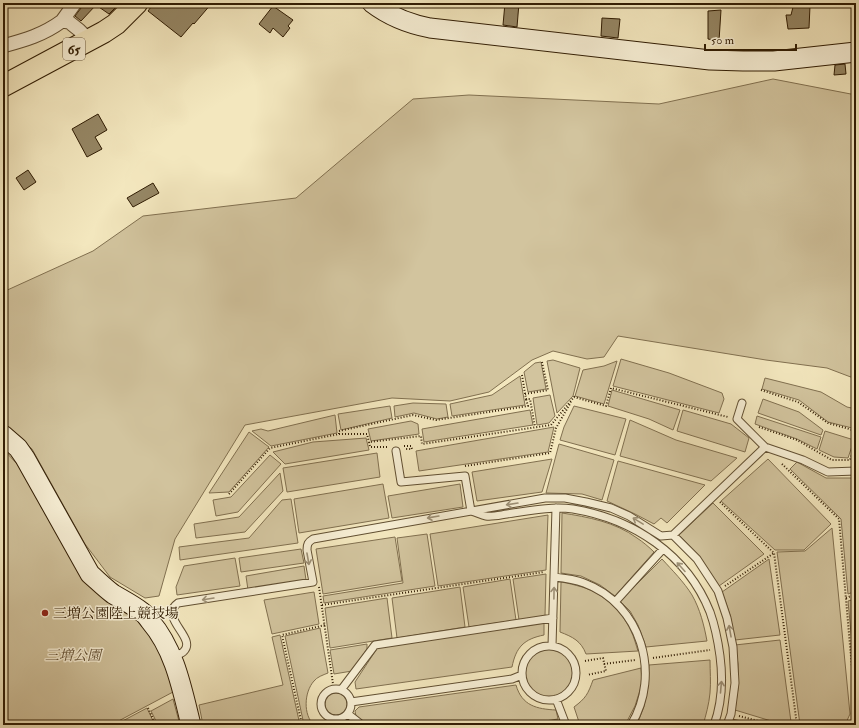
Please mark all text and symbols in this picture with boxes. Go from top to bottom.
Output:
scale bar [705,26,796,52]
text: 50 m [711,33,735,48]
road number: 65 [63,38,85,60]
one-way arrow [506,500,519,508]
one-way arrow [427,514,440,522]
one-way arrow [633,517,644,525]
one-way arrow [305,552,313,565]
one-way arrow [677,561,686,572]
one-way arrow [550,587,557,600]
one-way arrow [202,595,215,603]
place label: 三増公園陸上競技場 [53,605,179,622]
marker: 三増公園陸上競技場 [40,608,50,618]
one-way arrow [726,625,734,638]
park label: 三増公園 [45,647,103,664]
one-way arrow [717,681,725,694]

